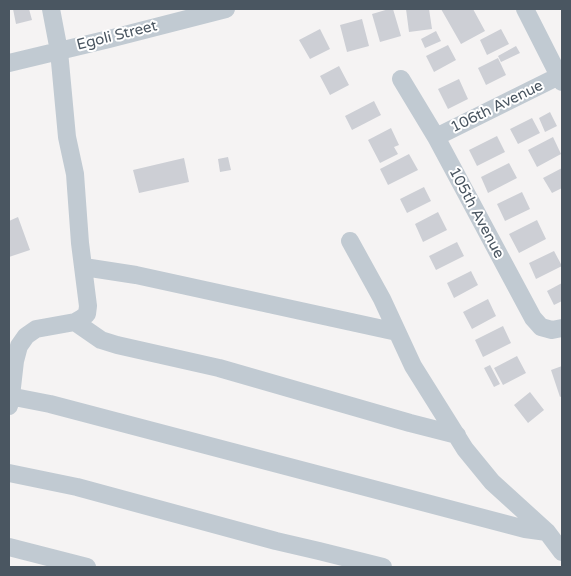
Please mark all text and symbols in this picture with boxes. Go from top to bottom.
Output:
street label: Egoli Street [75,17,159,55]
street label: 106th Avenue [448,77,546,137]
street label: 105th Avenue [444,164,508,262]

